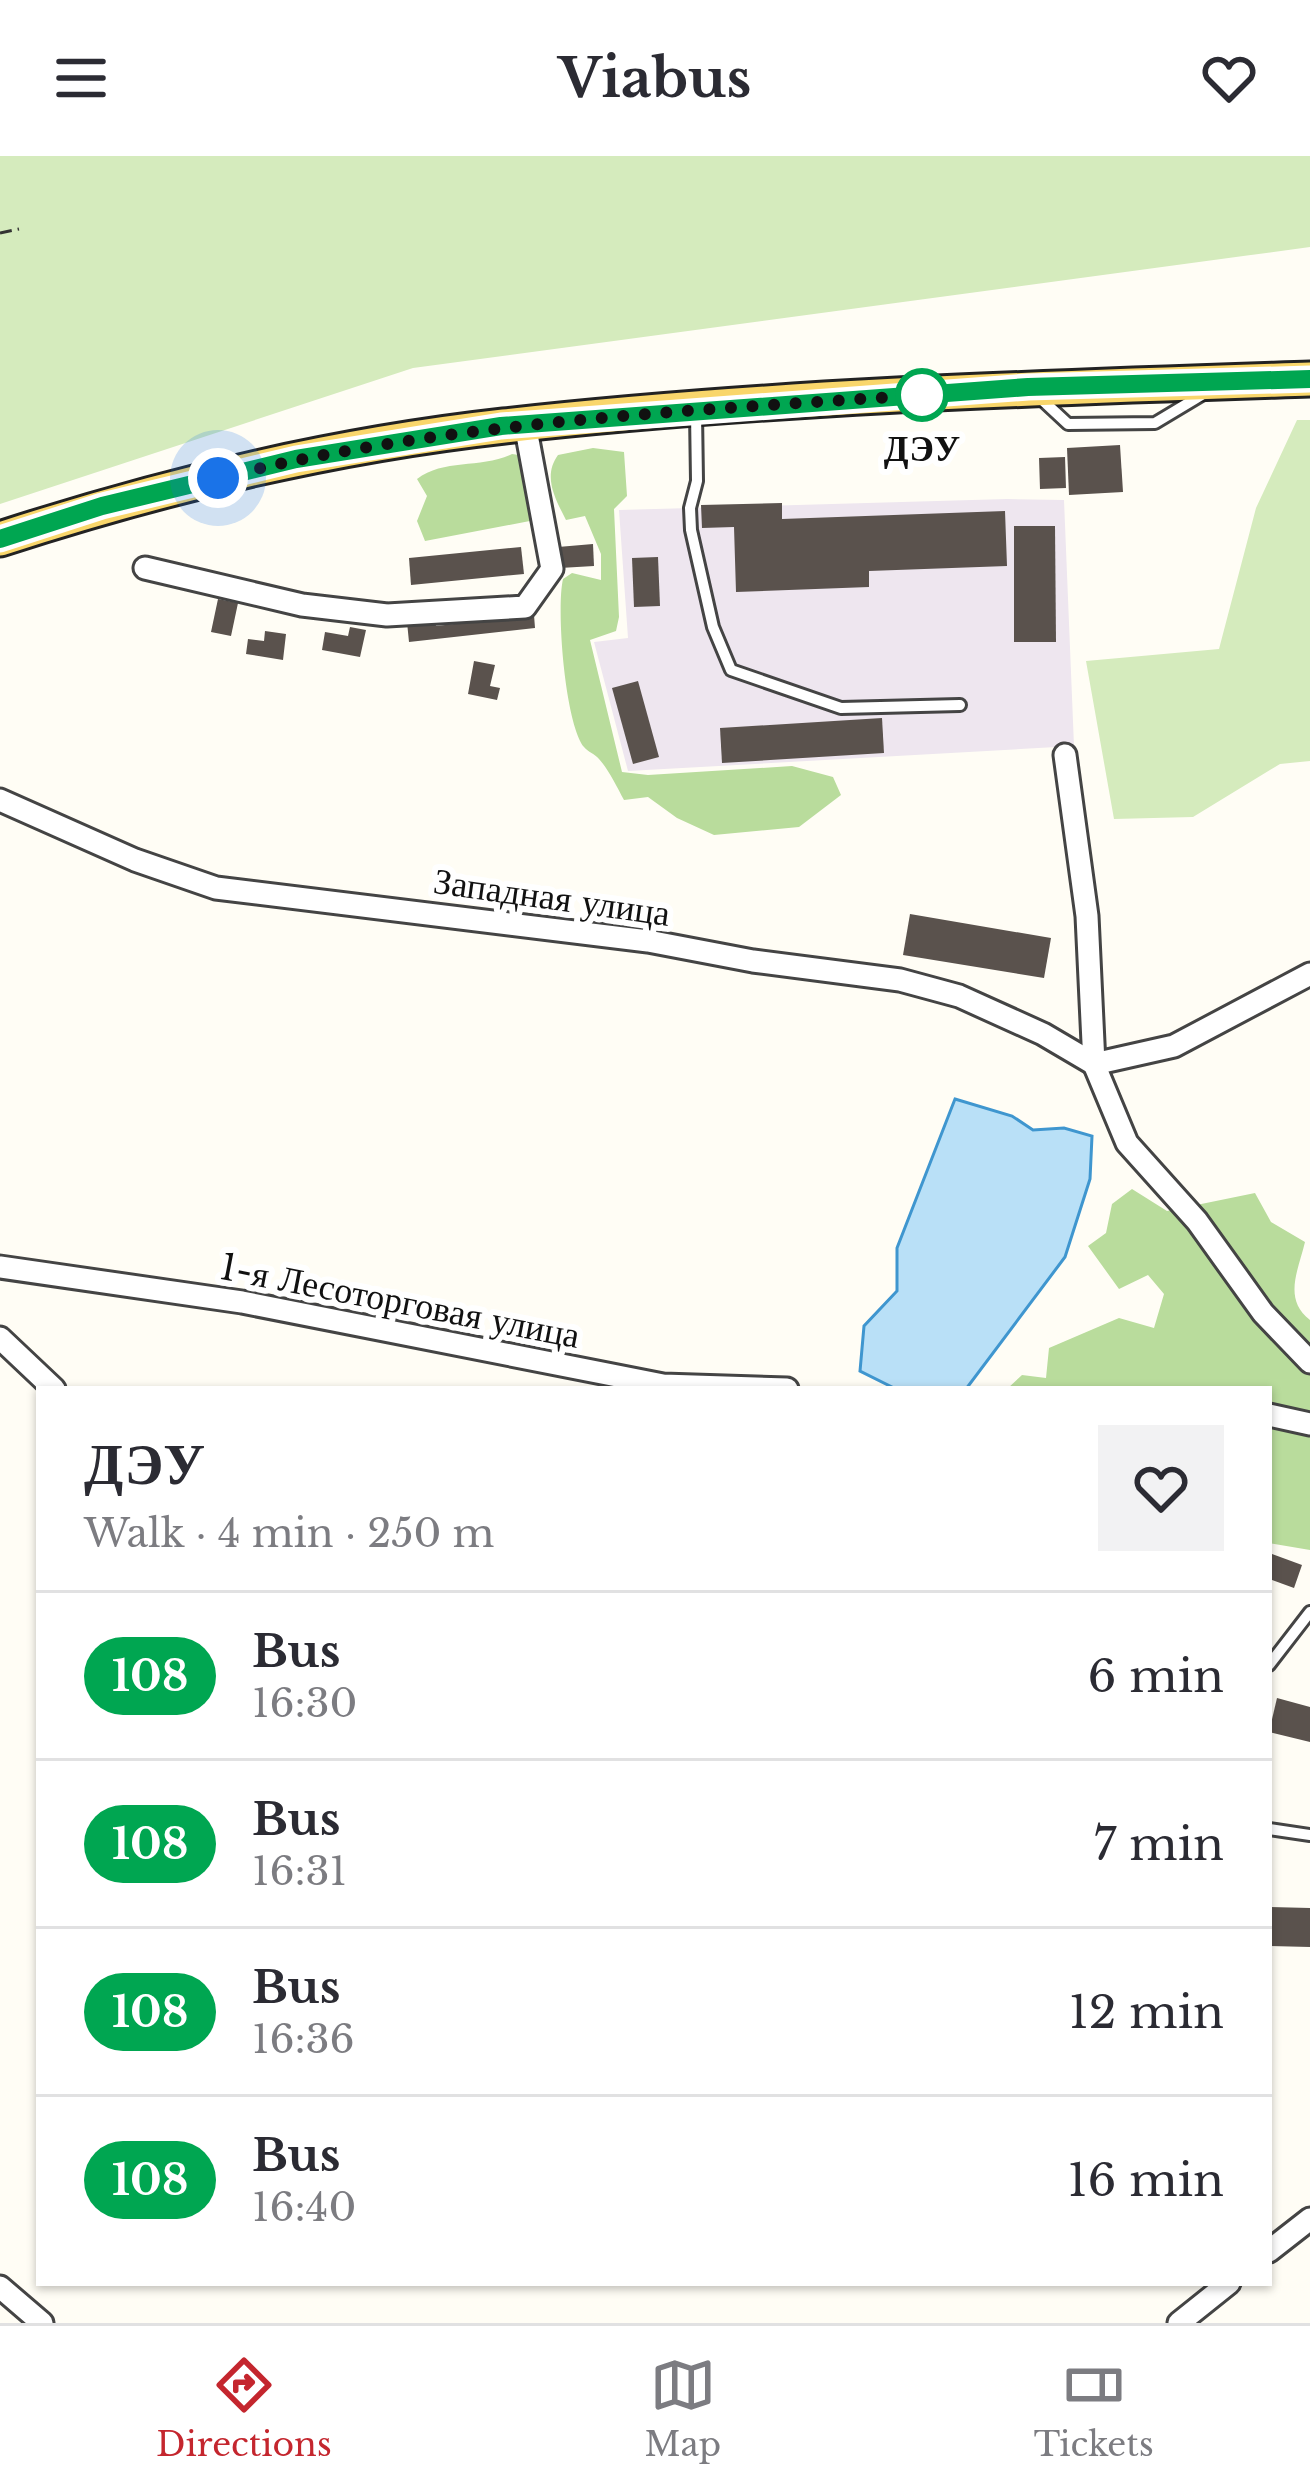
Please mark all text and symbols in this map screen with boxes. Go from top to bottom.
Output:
icon: menu [48,45,114,111]
text: Viabus [559,45,752,112]
icon: heart [1196,45,1262,111]
marker: ДЭУ [897,370,947,420]
place label: ДЭУ [884,426,960,471]
your location [188,448,248,508]
street label: Западная улица [431,858,673,936]
street label: 1-я Лесоторговая улица [216,1244,584,1358]
button: heart [1098,1425,1224,1551]
text: ДЭУ [84,1429,205,1499]
text: Walk · 4 min · 250 m [84,1509,494,1558]
text: Bus [252,1623,340,1679]
text: 6 min [1088,1648,1224,1704]
text: 108 [112,1650,188,1702]
text: 16:30 [252,1679,357,1728]
text: Bus [252,1791,340,1847]
text: 7 min [1094,1816,1224,1872]
text: 108 [112,1818,188,1870]
text: 16:31 [252,1847,347,1896]
text: Bus [252,1959,340,2015]
text: 12 min [1069,1984,1224,2040]
text: 108 [112,1986,188,2038]
text: 16:36 [252,2015,355,2064]
text: Bus [252,2127,340,2183]
text: 16 min [1067,2152,1224,2208]
text: 108 [112,2154,188,2206]
text: 16:40 [252,2183,356,2232]
tab: Directions [156,2352,332,2465]
tab: Map [644,2352,721,2465]
tab: Tickets [1034,2352,1154,2465]

